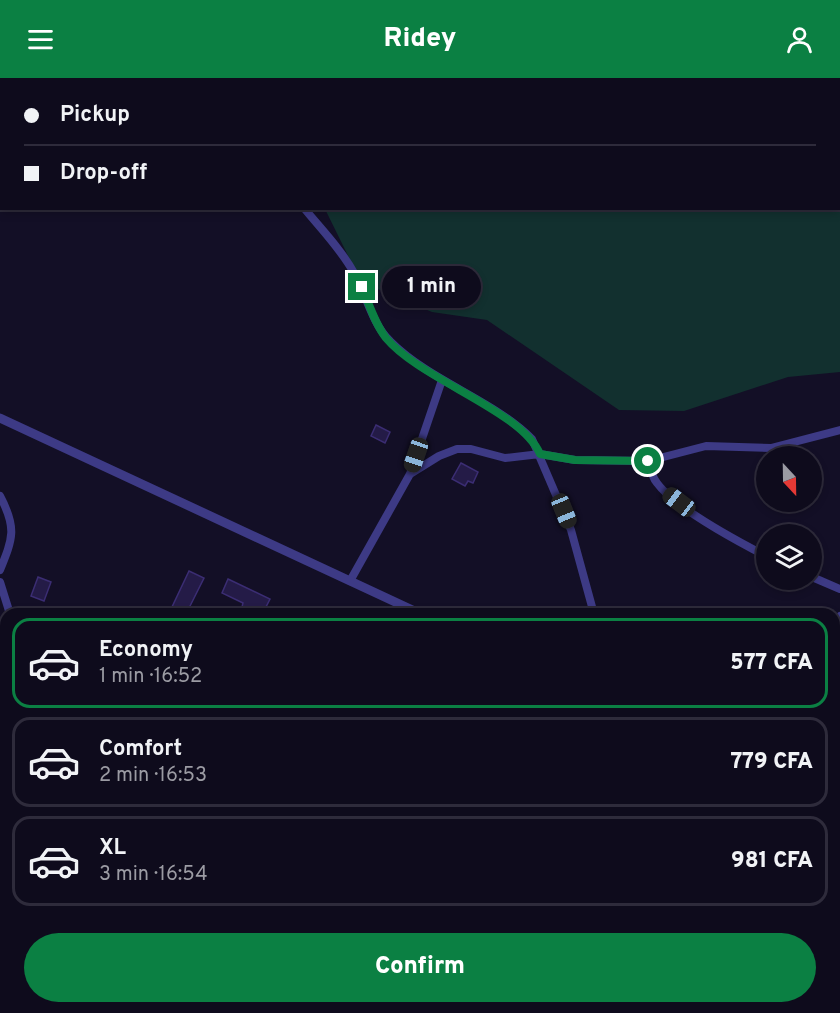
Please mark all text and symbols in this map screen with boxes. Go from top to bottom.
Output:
text: Ridey [384,22,456,56]
icon: menu [24,23,57,56]
icon: person [783,23,816,56]
text: Pickup [60,102,130,129]
text: Drop-off [60,160,147,187]
callout: 1 min [383,266,482,308]
route end [348,273,375,300]
text: 1 min [407,274,456,300]
car [402,435,430,475]
north arrow [756,446,822,512]
map controls [756,446,822,590]
route start [634,447,661,474]
car [659,484,699,520]
car [549,491,579,531]
button: layers [756,524,822,590]
icon: car [27,636,81,690]
text: Economy [99,637,193,664]
text: 577 CFA [730,650,813,677]
text: 1 min · 16:52 [99,664,202,690]
icon: car [27,735,81,789]
text: Comfort [99,736,182,763]
text: 779 CFA [730,749,813,776]
text: 2 min · 16:53 [99,763,207,789]
icon: car [27,834,81,888]
text: XL [99,835,126,862]
text: 981 CFA [731,848,813,875]
text: 3 min · 16:54 [99,862,208,888]
button: Confirm [24,933,816,1002]

